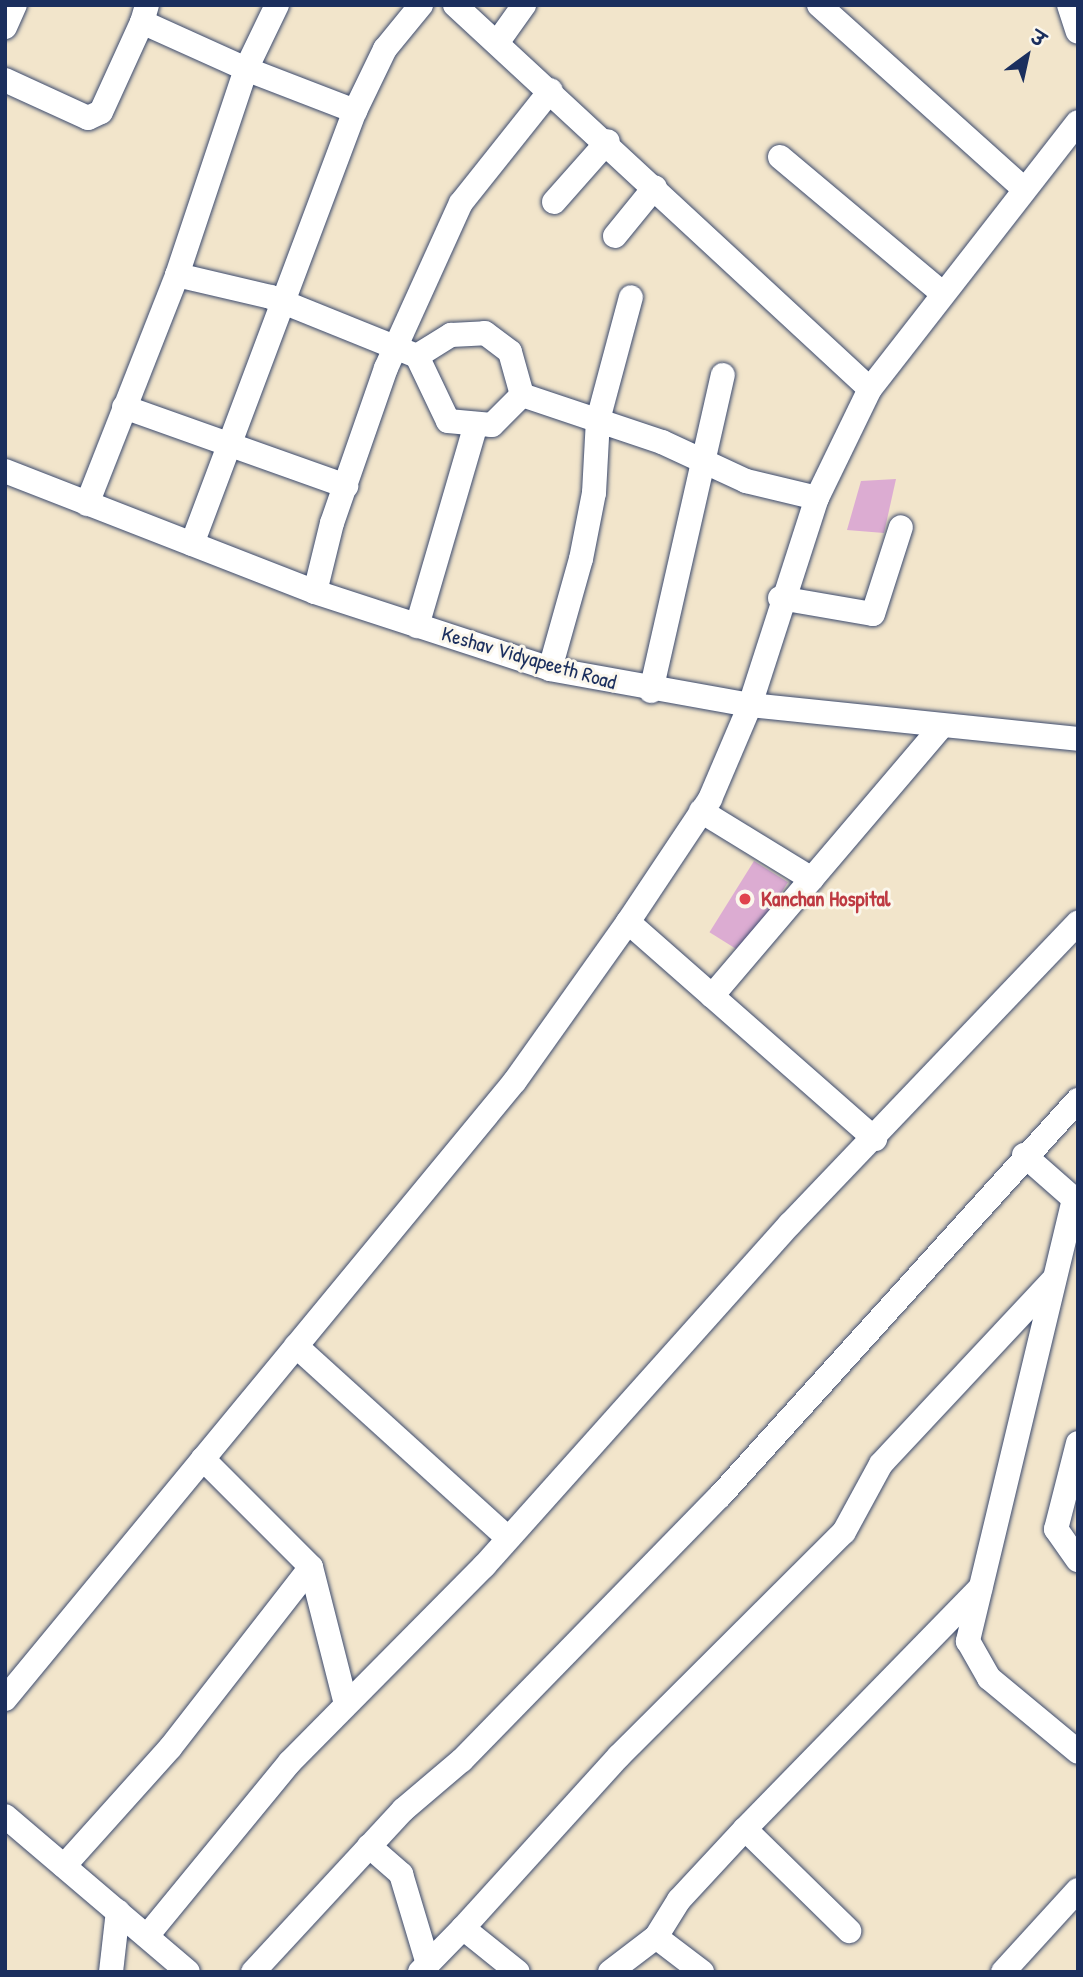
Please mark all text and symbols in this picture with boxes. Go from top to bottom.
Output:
north arrow [992,21,1062,91]
text: उ [1026,24,1051,53]
street label: Keshav Vidyapeeth Road [439,621,619,695]
place label: Kanchan Hospital [761,886,890,912]
marker: Kanchan Hospital [735,889,755,909]

